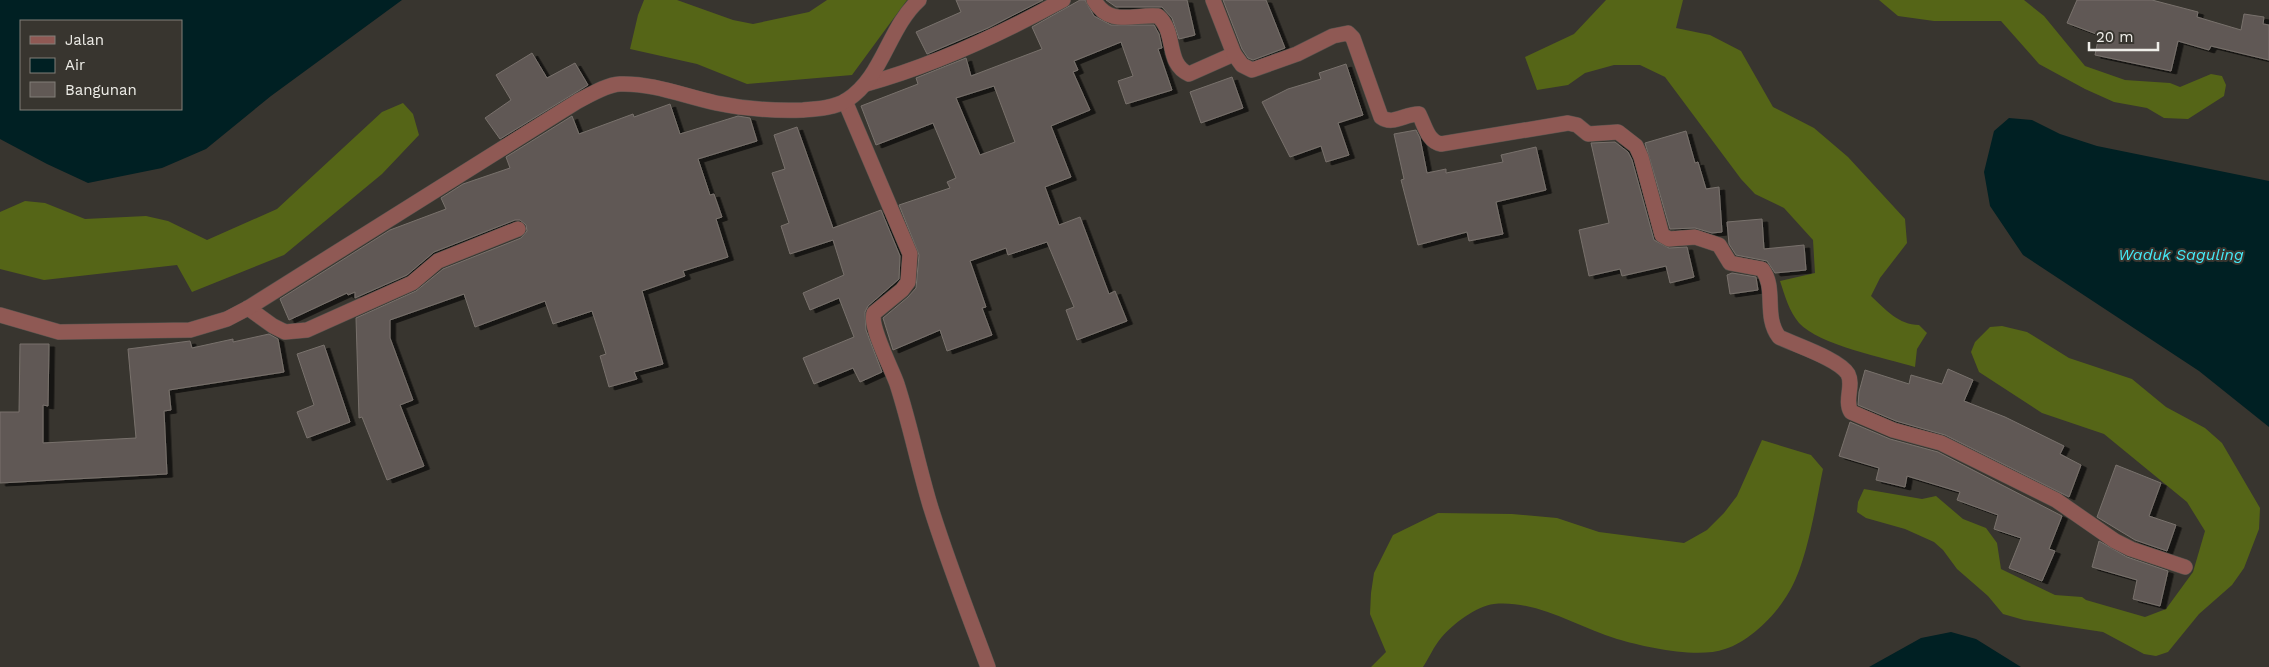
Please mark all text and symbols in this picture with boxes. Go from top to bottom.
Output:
legend [20,20,182,110]
scale bar [2089,20,2158,52]
text: 20 m [2096,28,2134,46]
text: Jalan [65,31,104,49]
text: Air [65,56,85,74]
text: Bangunan [65,81,137,99]
water label: Waduk Saguling [2118,245,2244,264]

